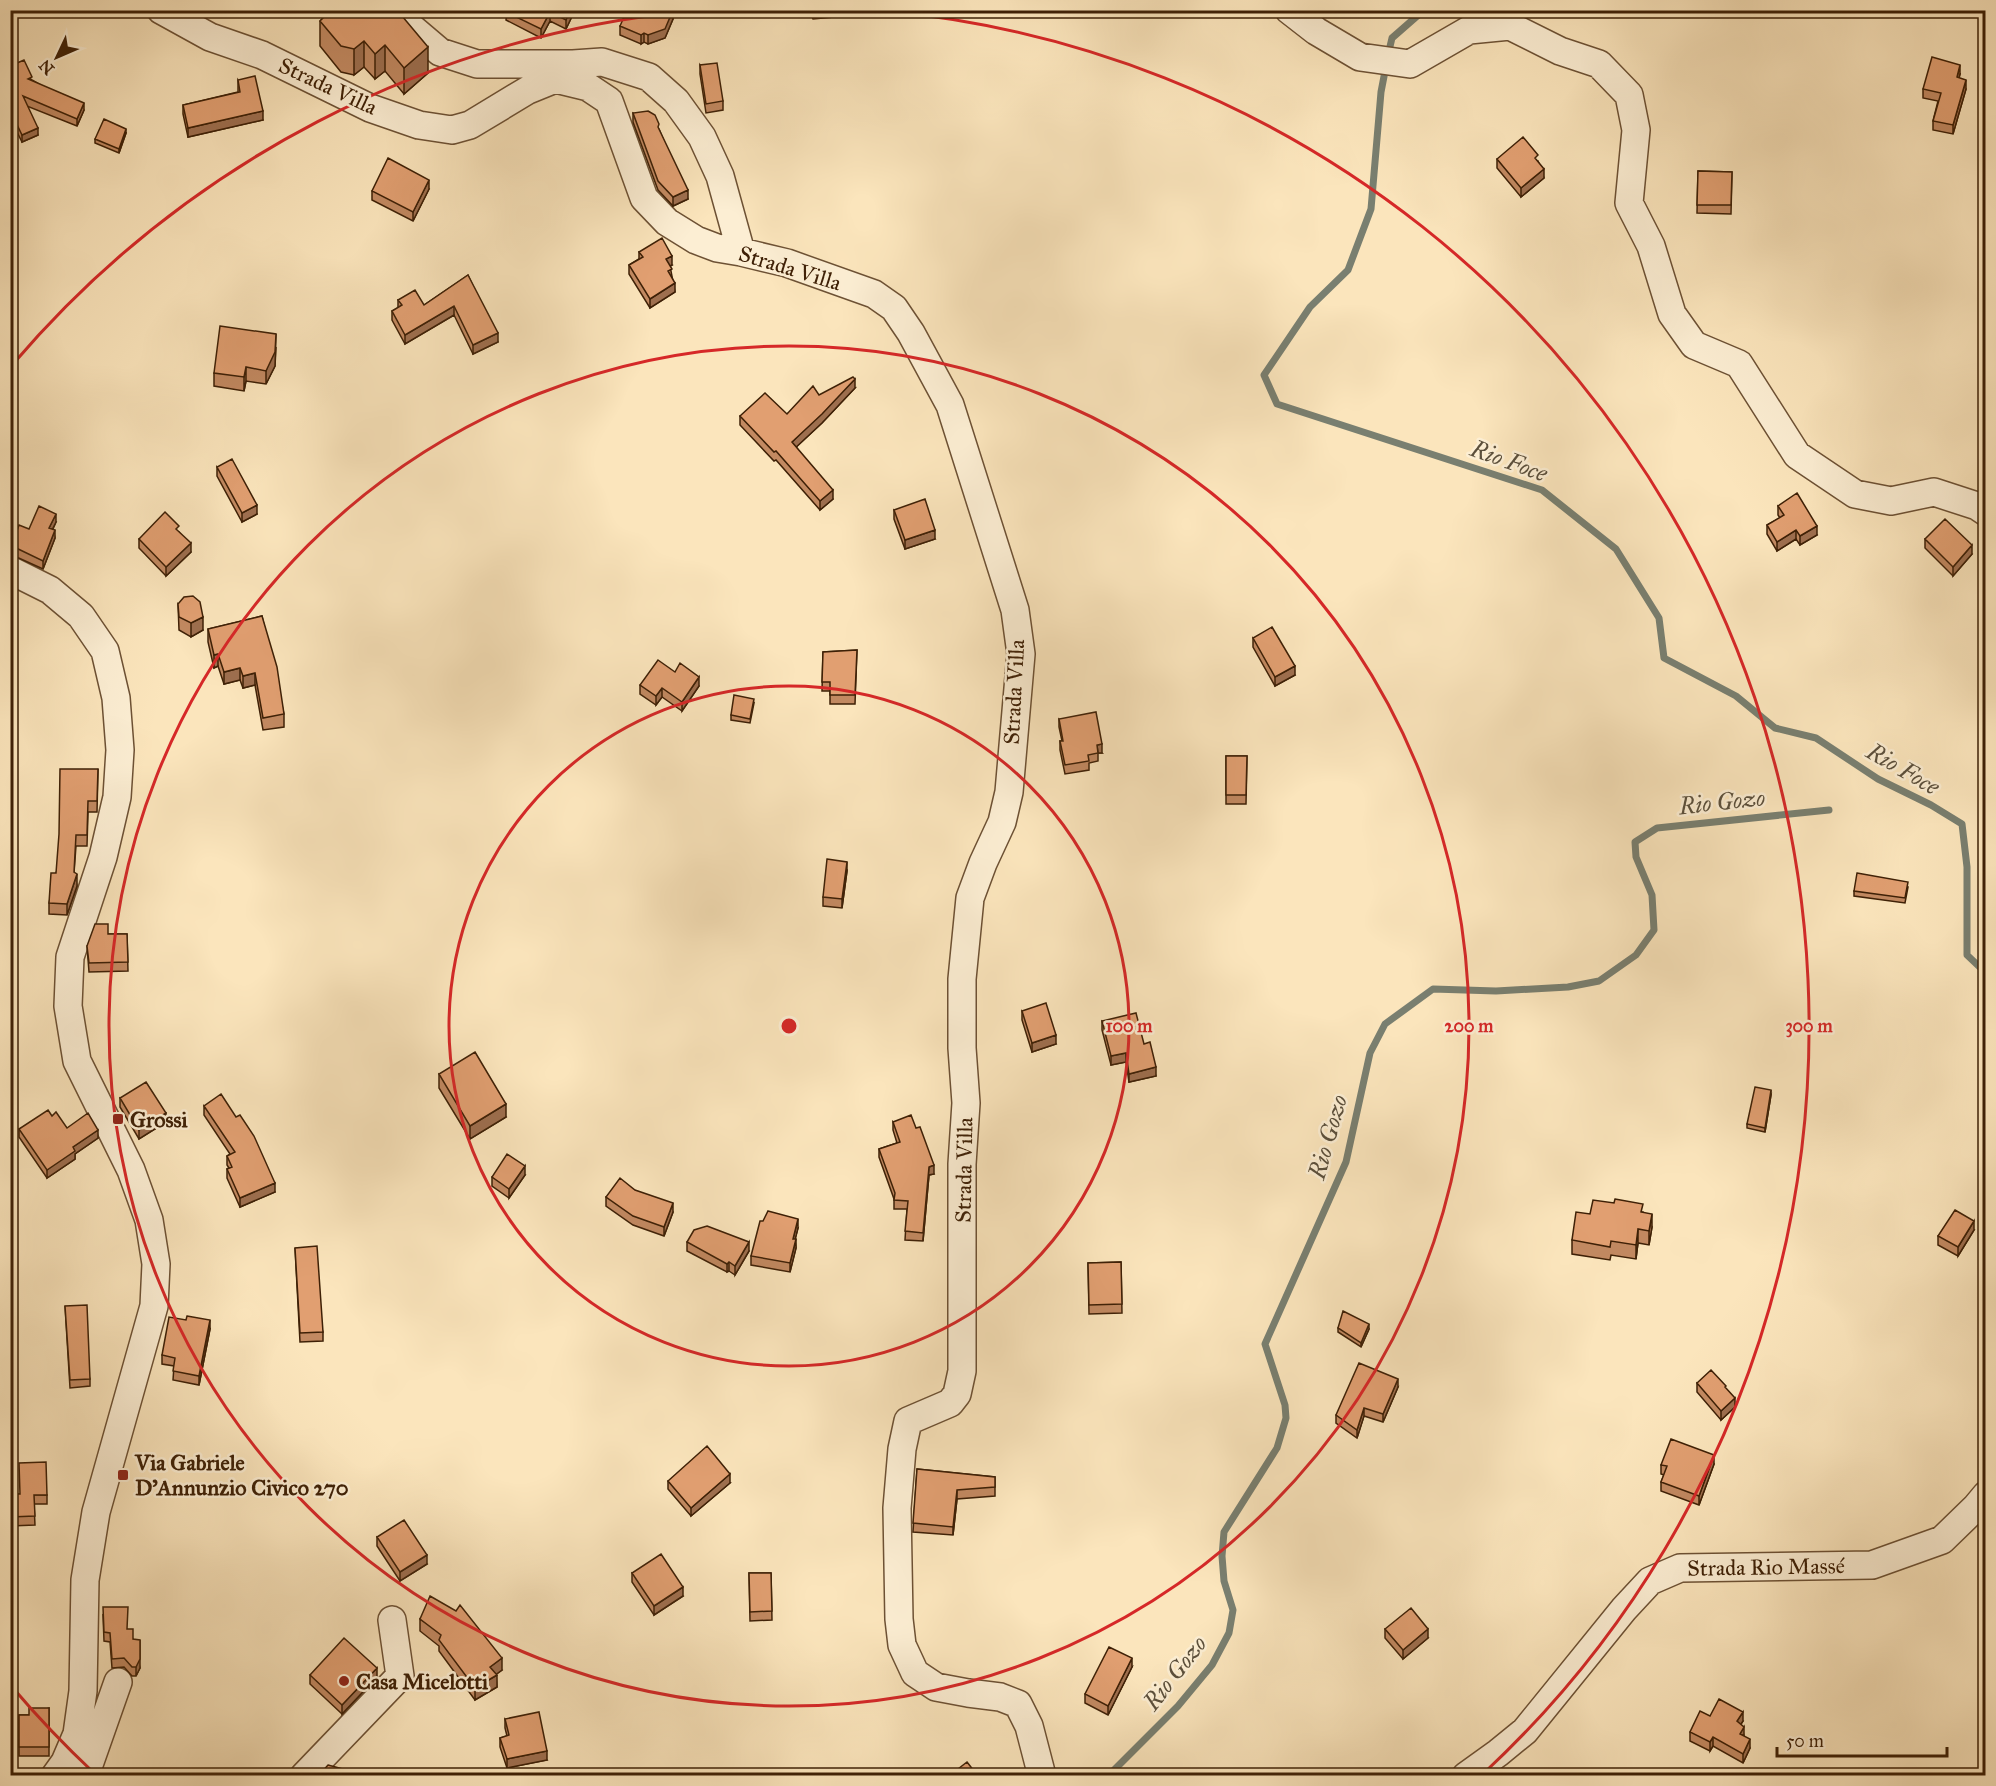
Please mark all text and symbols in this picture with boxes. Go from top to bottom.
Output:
north arrow [27,27,87,87]
street label: Strada Villa [274,51,382,121]
text: N [35,55,58,79]
street label: Strada Villa [736,240,845,297]
water label: Rio Foce [1466,433,1552,489]
street label: Strada Villa [998,638,1030,745]
water label: Rio Foce [1860,736,1946,802]
water label: Rio Gozo [1676,783,1767,822]
text: 100 m [1106,1015,1153,1037]
text: 200 m [1445,1015,1494,1037]
text: 300 m [1785,1015,1833,1038]
centre of rings [779,1016,799,1036]
water label: Rio Gozo [1301,1091,1354,1184]
place label: Grossi [130,1106,189,1133]
marker: Grossi [111,1112,125,1126]
street label: Strada Villa [950,1116,978,1223]
place label: Via Gabriele D'Annunzio Civico 270 [134,1449,349,1501]
marker: Via Gabriele D'Annunzio Civico 270 [116,1468,130,1482]
street label: Strada Rio Massé [1687,1552,1846,1582]
water label: Rio Gozo [1136,1630,1213,1717]
place label: Casa Micelotti [356,1668,489,1695]
marker: Casa Micelotti [337,1674,351,1688]
scale bar [1777,1720,1946,1758]
text: 50 m [1786,1730,1824,1752]

